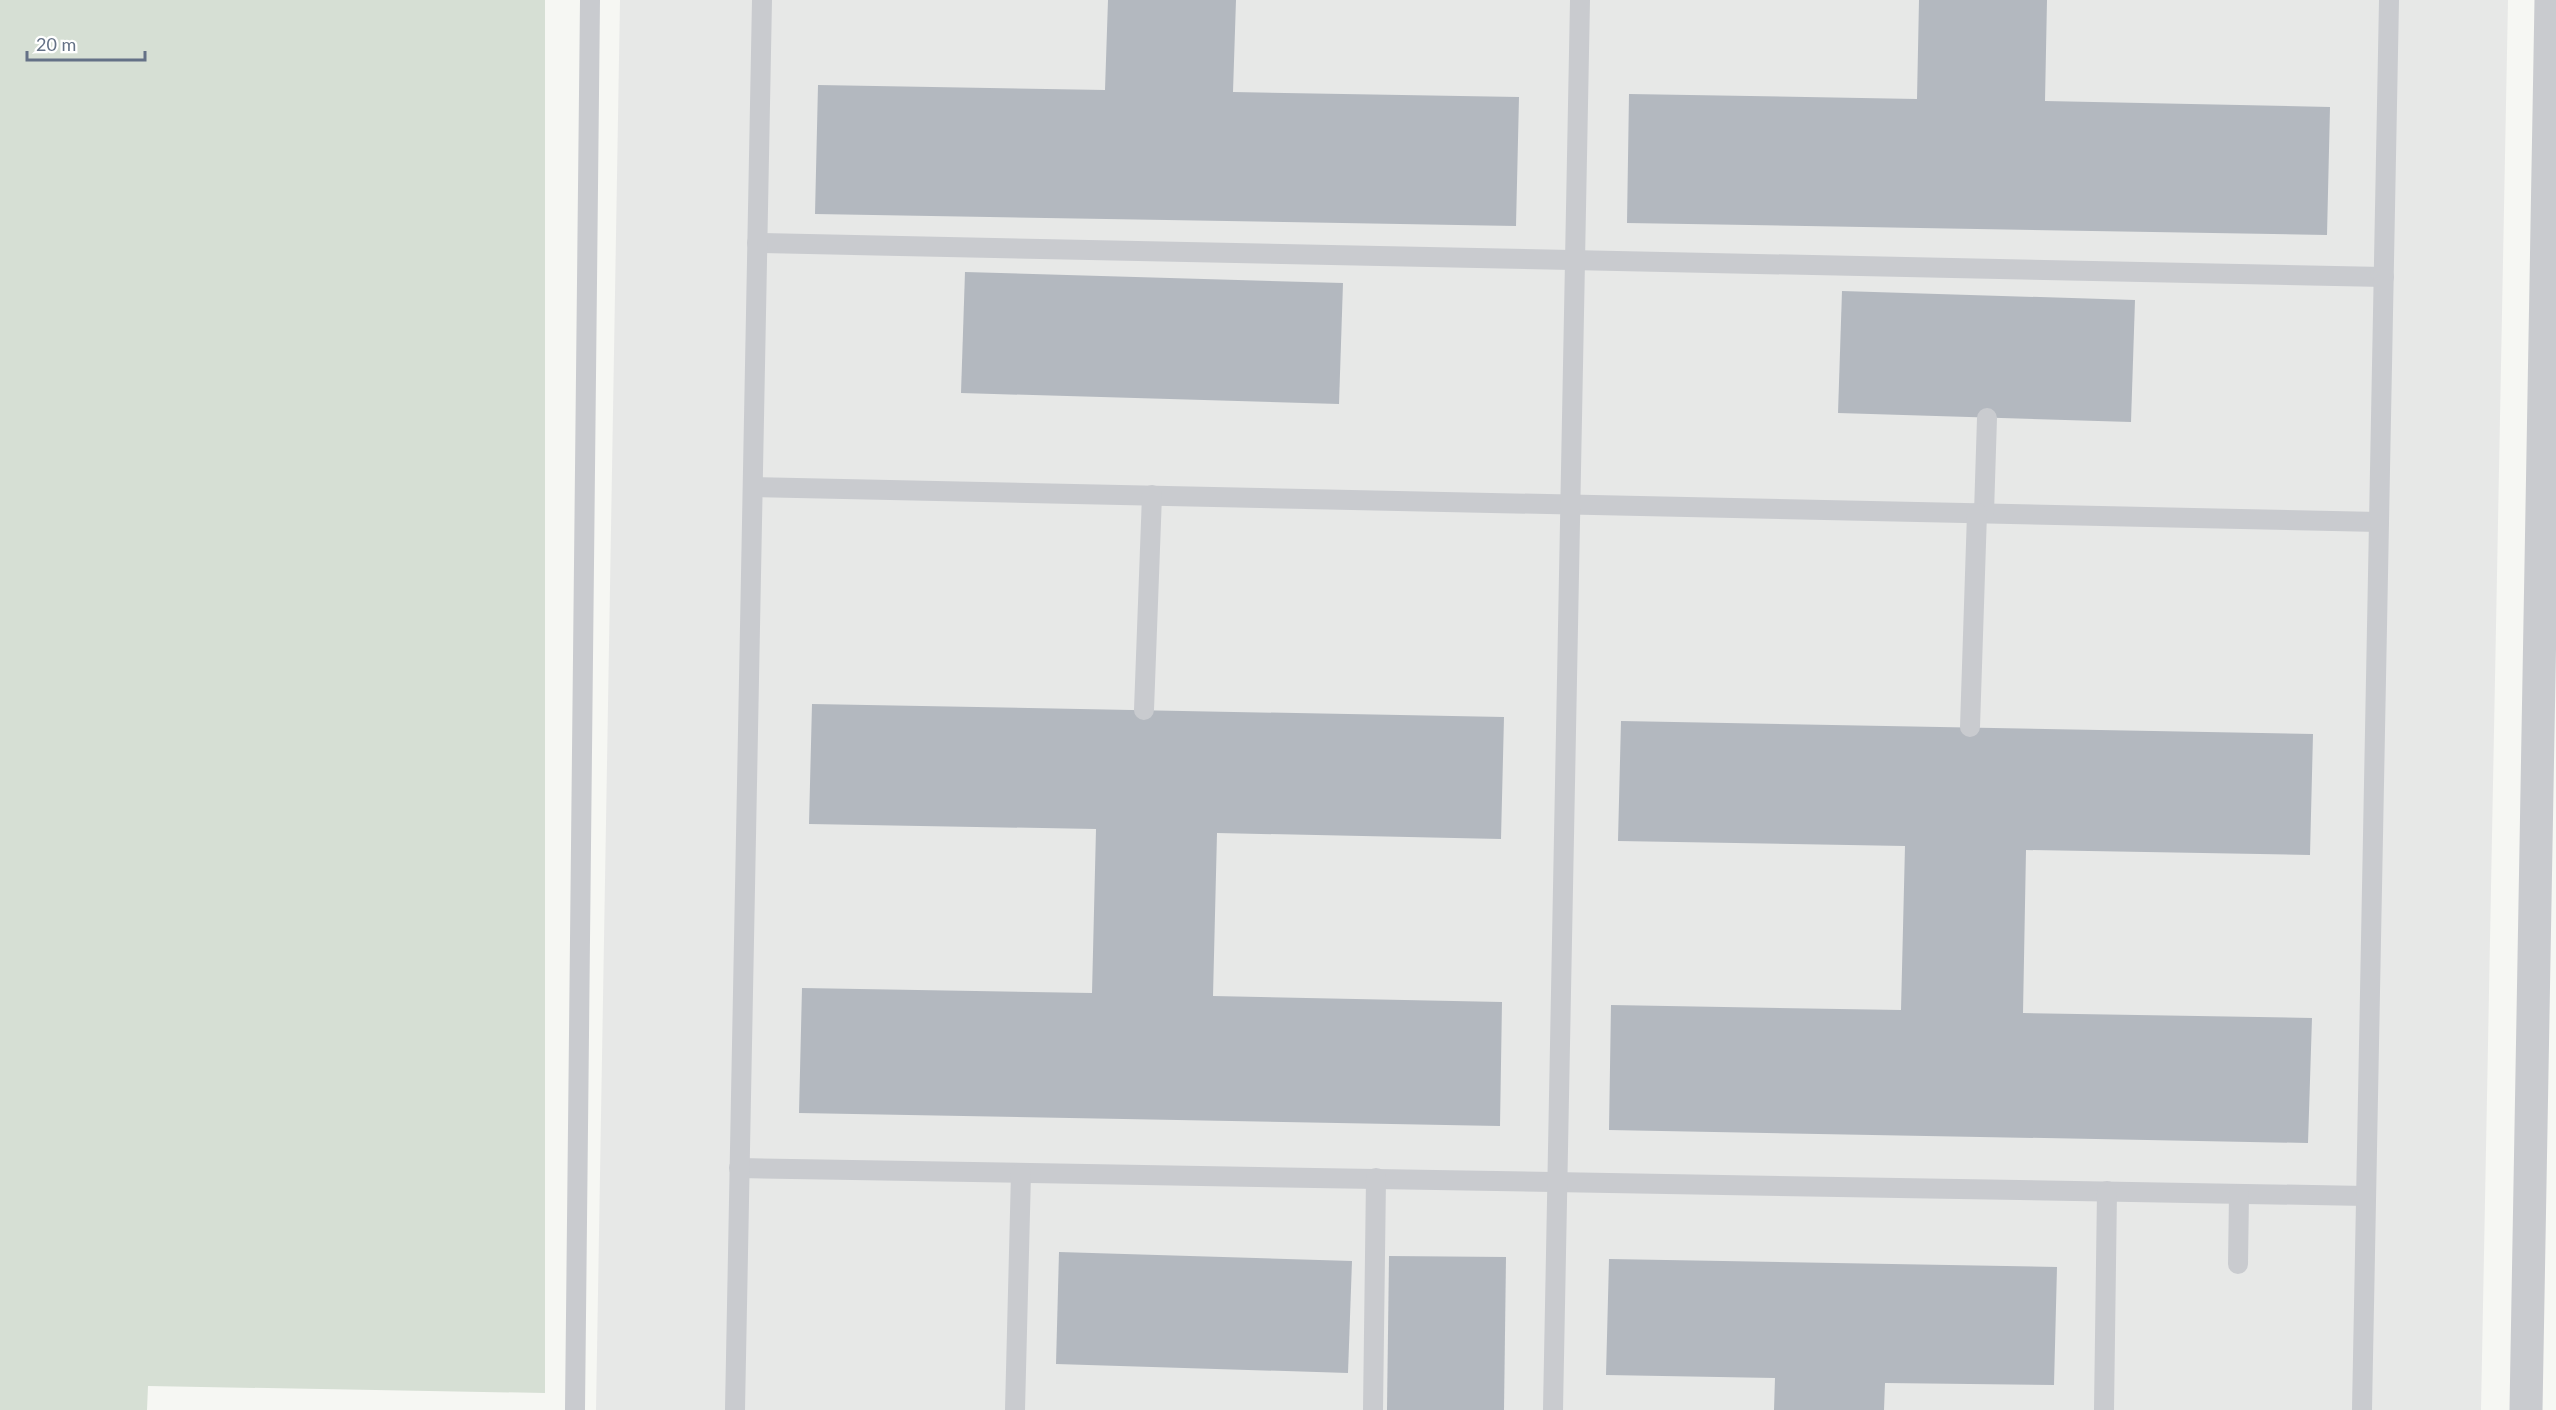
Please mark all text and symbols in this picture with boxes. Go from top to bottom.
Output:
scale bar [27,24,146,62]
text: 20 m [36,33,76,55]

